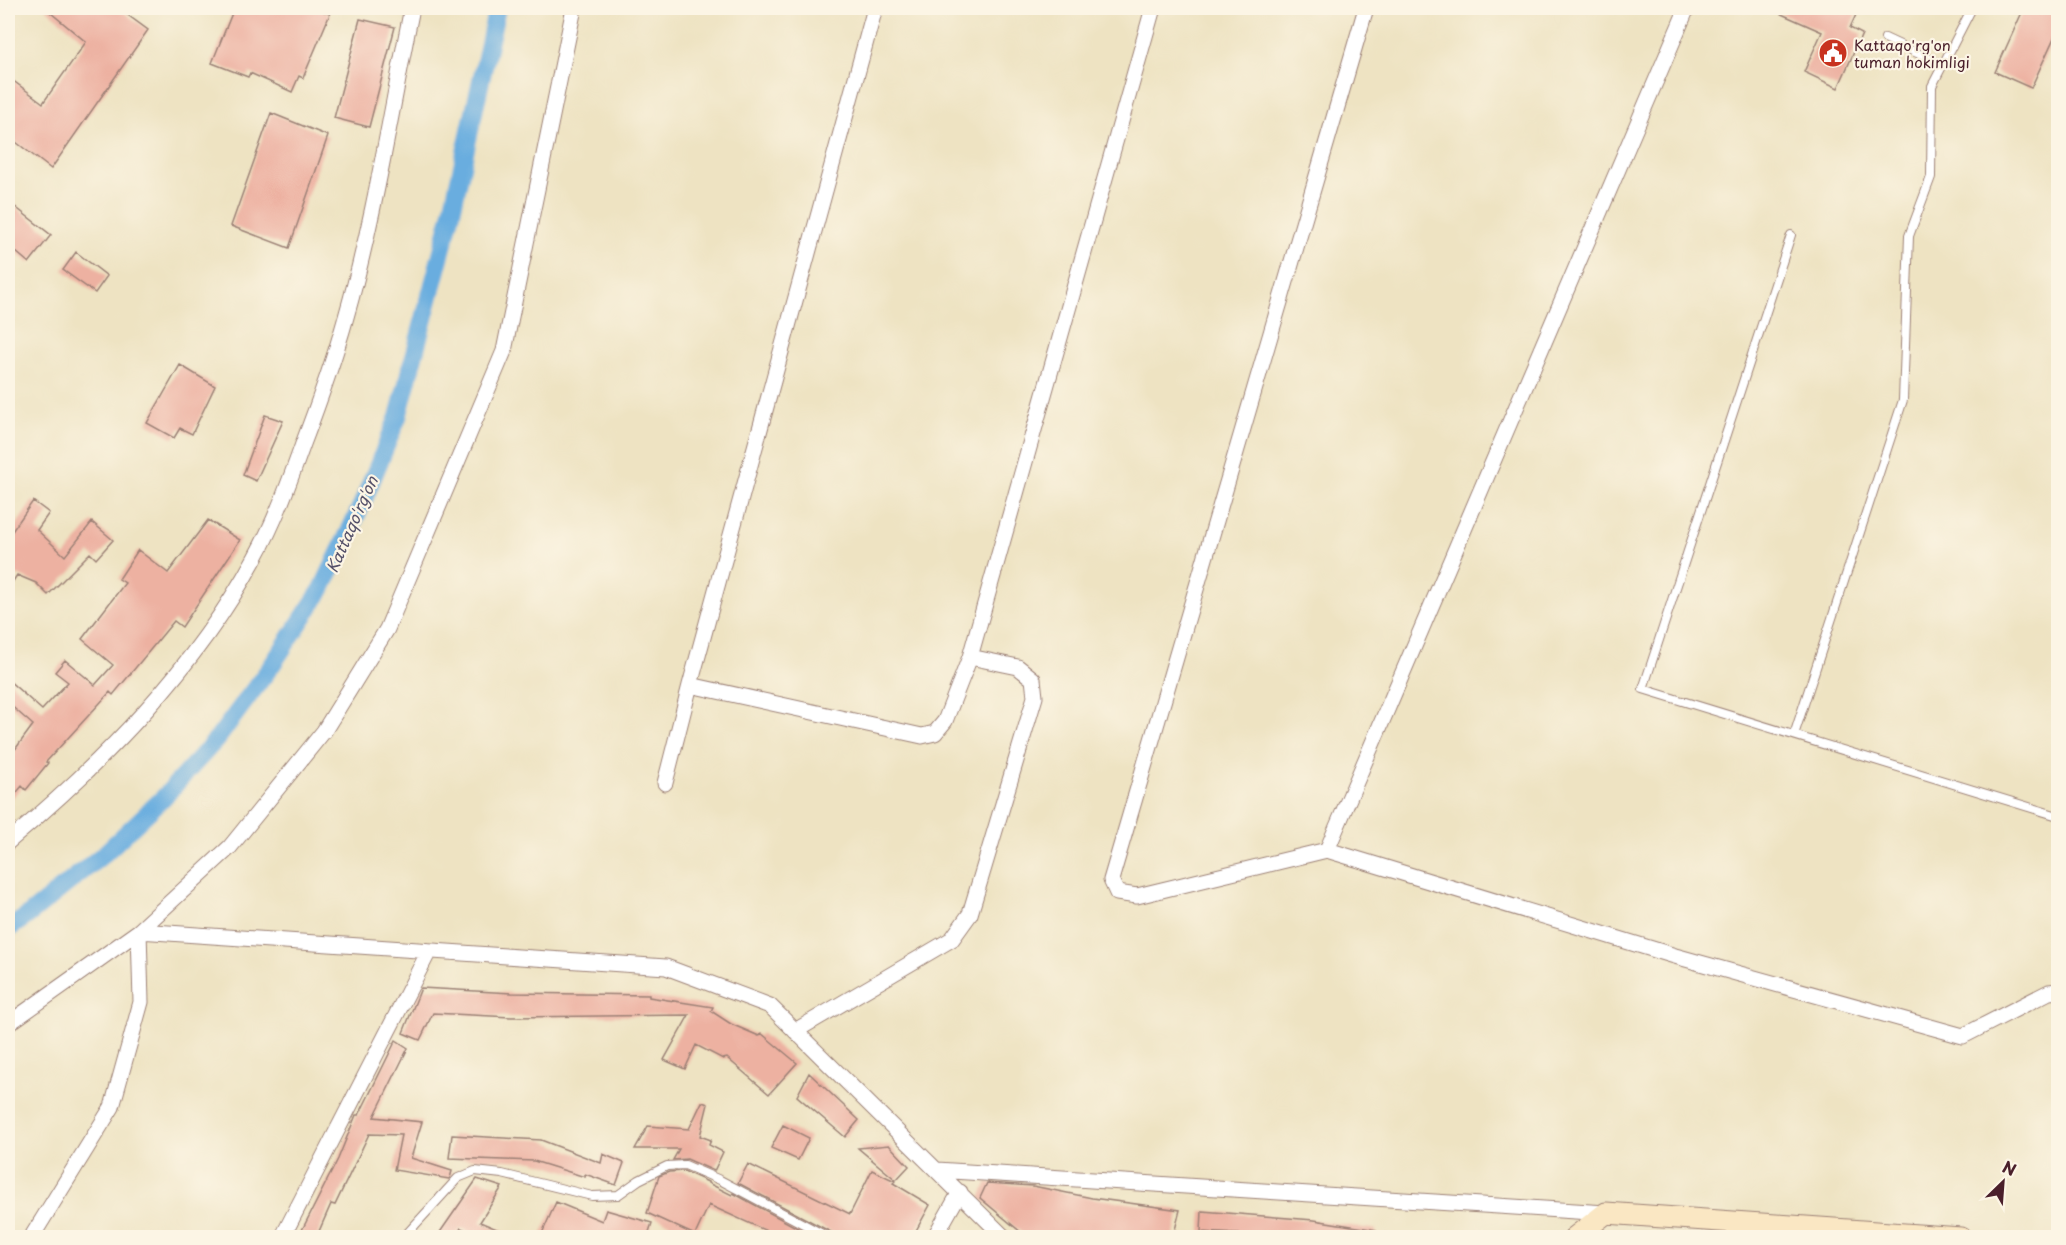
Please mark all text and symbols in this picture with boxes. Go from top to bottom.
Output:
place label: Kattaqo'rg'on tuman hokimligi [1854,33,1970,73]
public building icon: Kattaqo'rg'on tuman hokimligi [1817,37,1849,69]
water label: Kattaqo'rg'on [319,471,384,576]
north arrow [1973,1152,2033,1212]
text: N [1999,1154,2021,1181]

